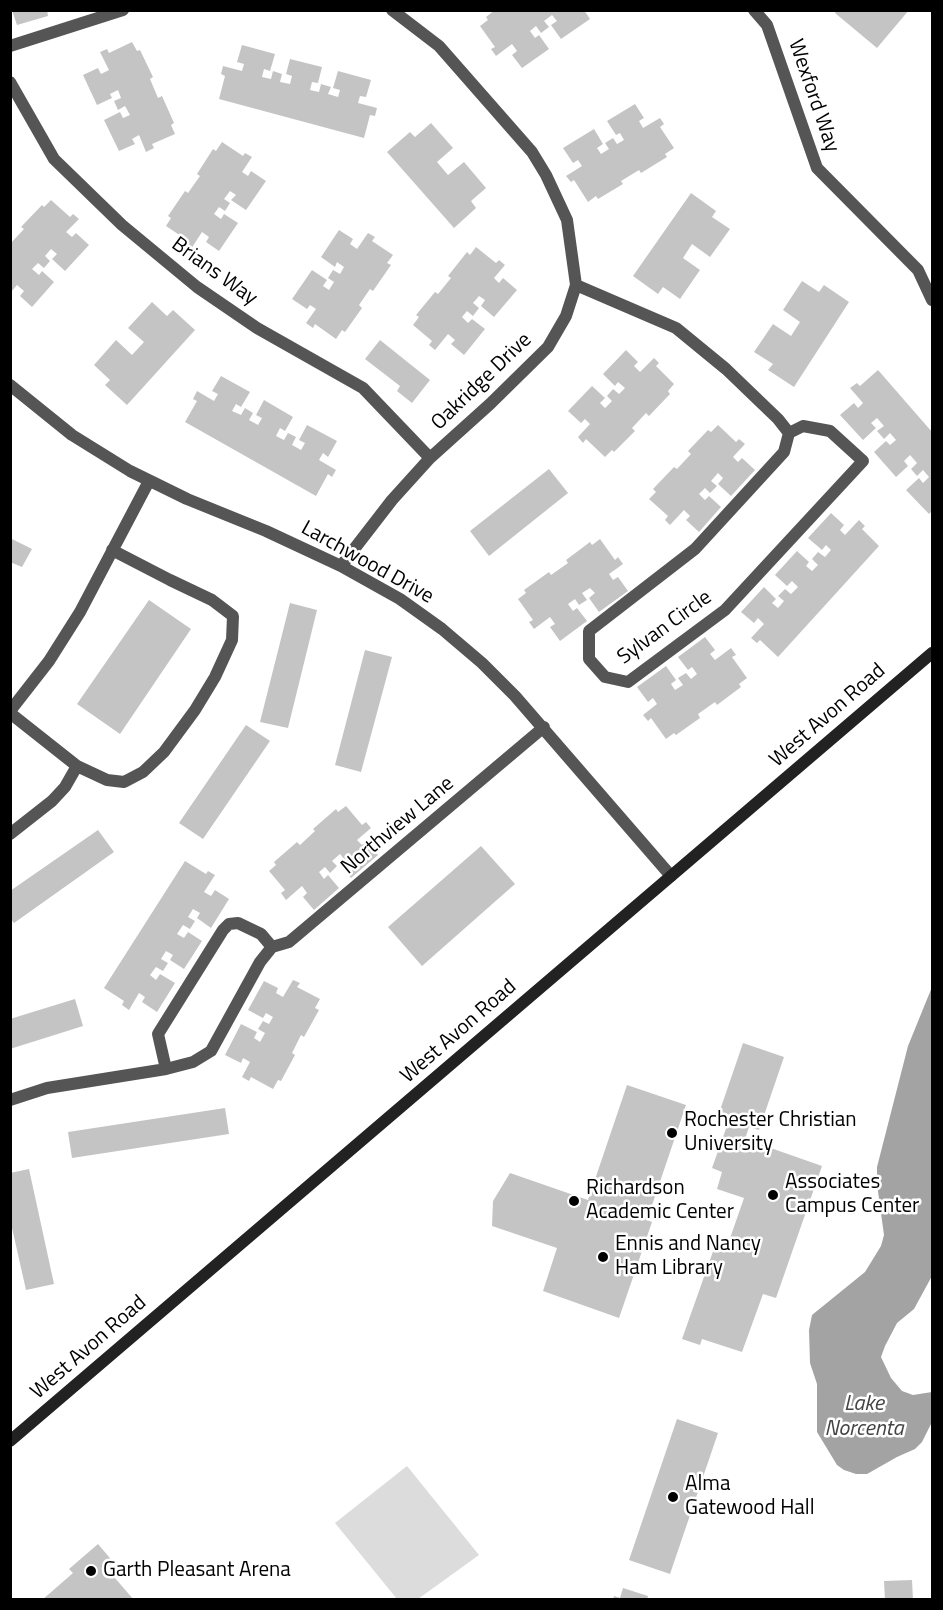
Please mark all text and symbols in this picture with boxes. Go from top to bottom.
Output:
street label: Wexford Way [782,36,844,156]
street label: Brians Way [166,232,262,312]
street label: Oakridge Drive [427,328,537,436]
street label: Larchwood Drive [296,516,438,610]
street label: Sylvan Circle [613,585,717,671]
street label: West Avon Road [765,659,891,773]
street label: Northview Lane [337,772,459,880]
street label: West Avon Road [396,975,522,1089]
place label: Rochester Christian University [684,1108,857,1158]
marker: Rochester Christian University [665,1126,679,1140]
place label: Associates Campus Center [785,1170,919,1220]
place label: Richardson Academic Center [586,1176,734,1226]
marker: Associates Campus Center [766,1188,780,1202]
marker: Richardson Academic Center [567,1194,581,1208]
place label: Ennis and Nancy Ham Library [615,1232,761,1282]
marker: Ennis and Nancy Ham Library [596,1250,610,1264]
street label: West Avon Road [26,1291,152,1405]
water label: Lake Norcenta [824,1392,904,1444]
place label: Alma Gatewood Hall [685,1472,815,1522]
marker: Alma Gatewood Hall [666,1490,680,1504]
place label: Garth Pleasant Arena [103,1558,291,1584]
marker: Garth Pleasant Arena [84,1564,98,1578]

